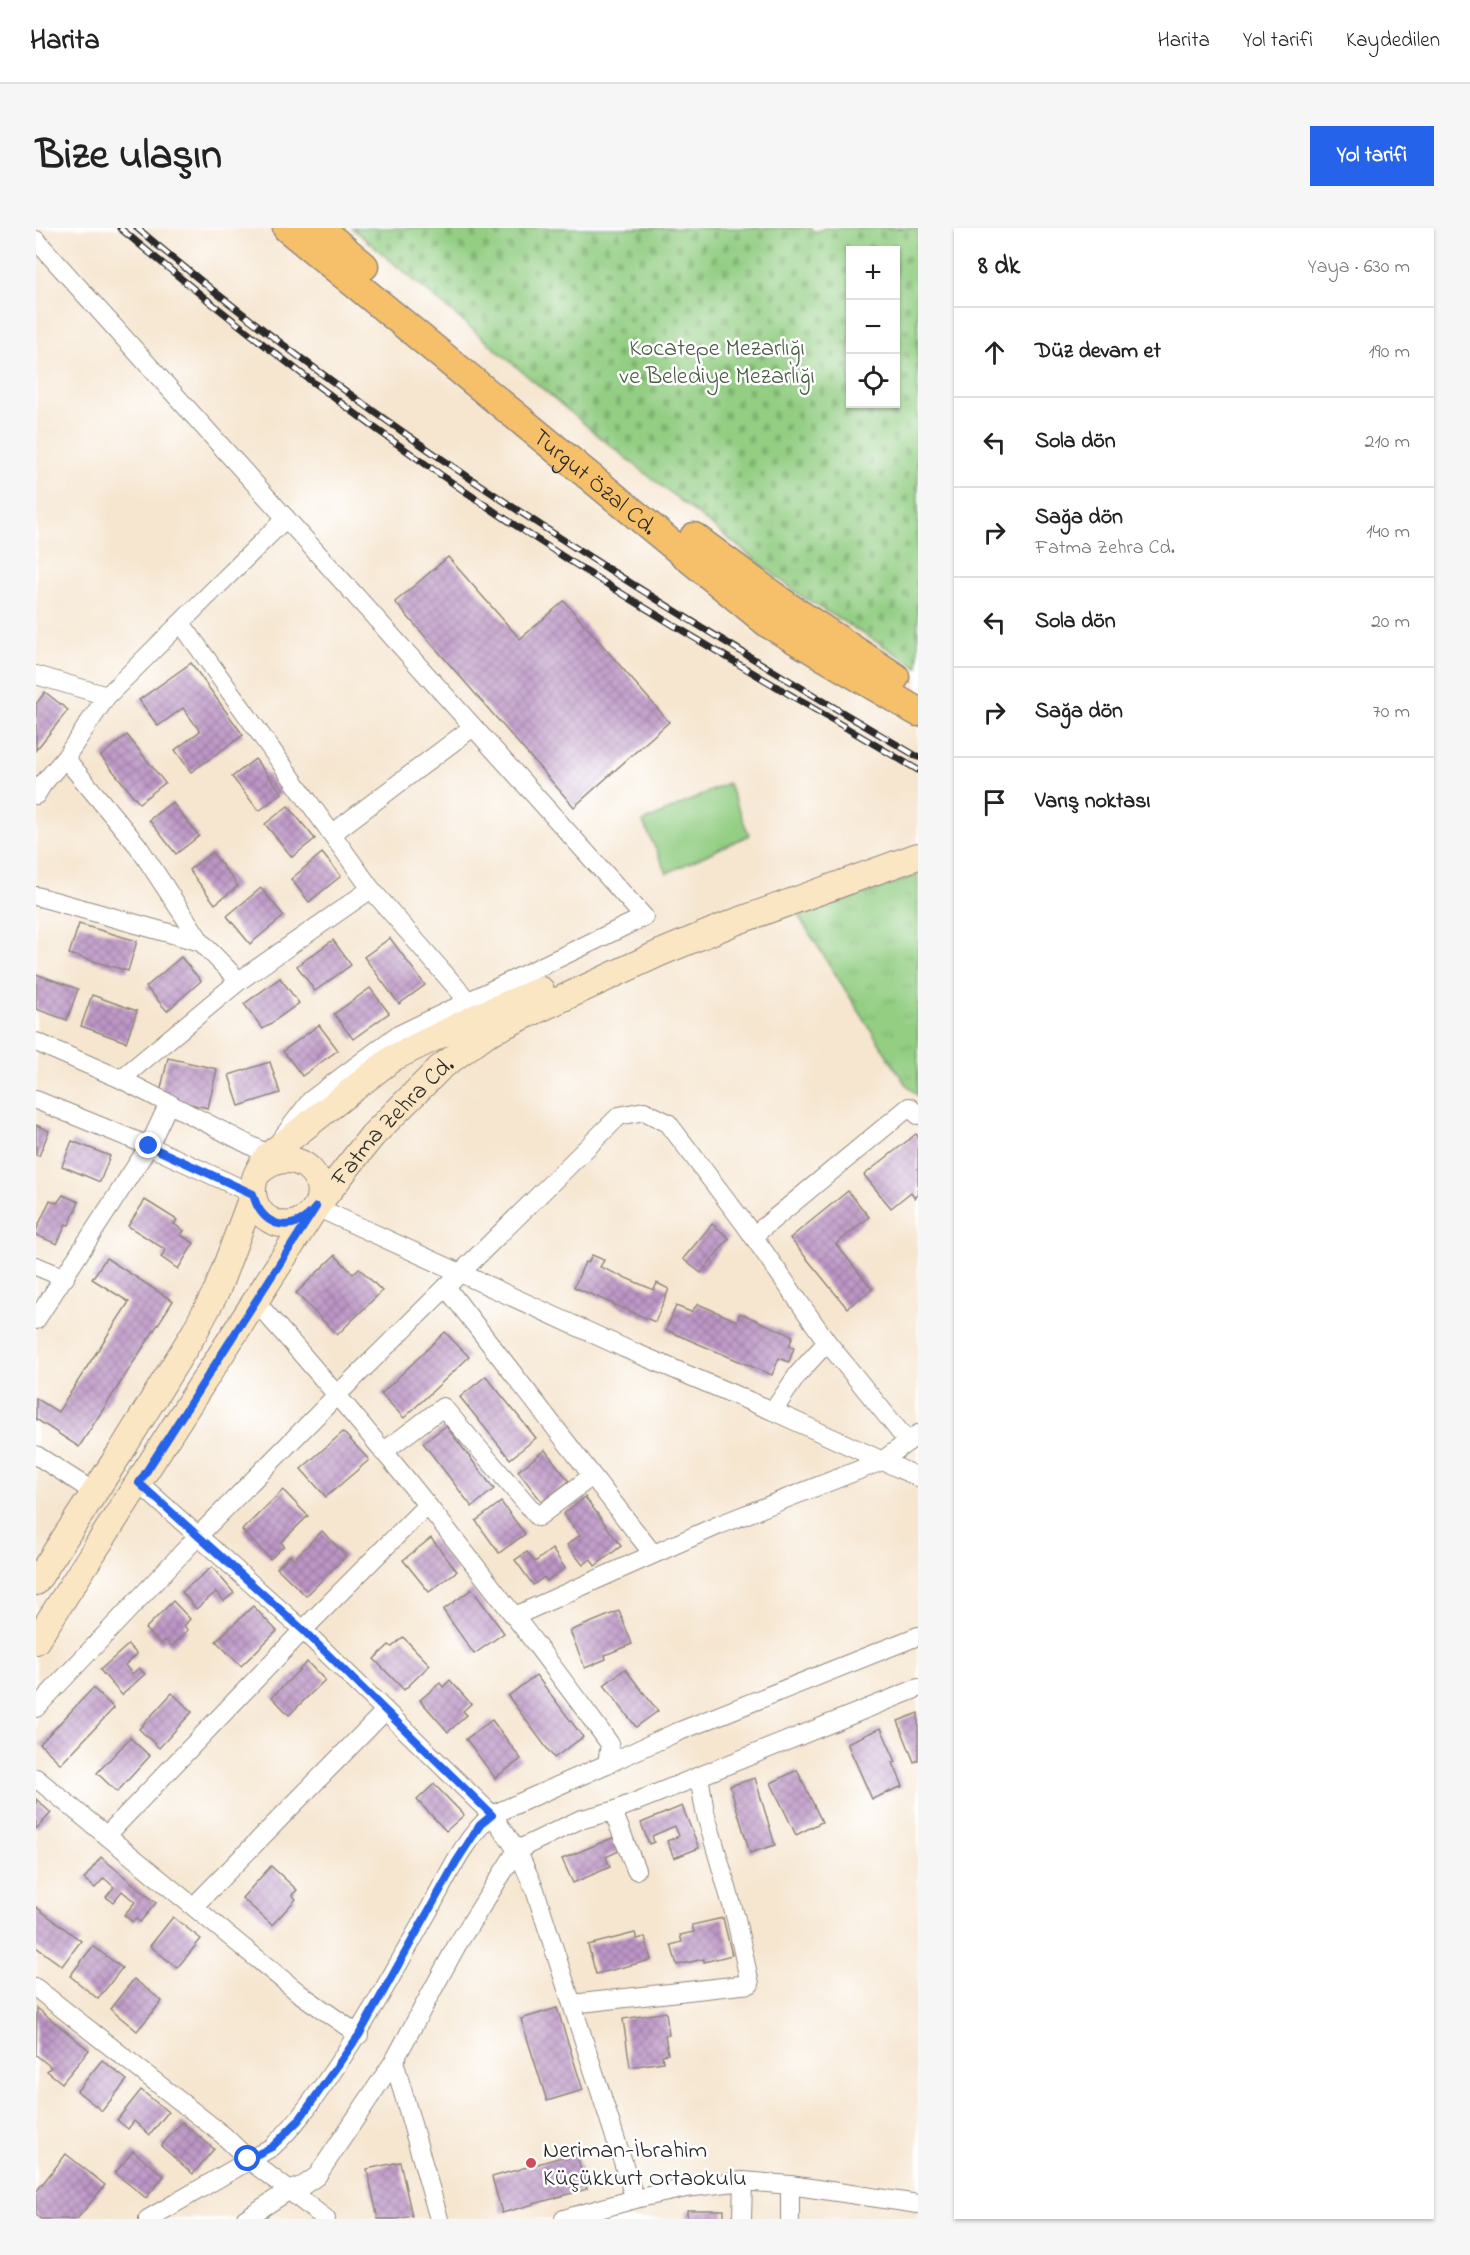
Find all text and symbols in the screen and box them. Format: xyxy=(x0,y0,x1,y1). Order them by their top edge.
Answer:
text: Harita xyxy=(30,21,100,62)
text: Harita xyxy=(1158,26,1210,56)
text: Yol tarifi xyxy=(1243,26,1313,56)
text: Kaydedilen xyxy=(1346,26,1440,56)
text: Bize ulaşın xyxy=(36,126,222,187)
button: Yol tarifi xyxy=(1310,126,1434,186)
map controls xyxy=(846,246,900,408)
button: + xyxy=(846,246,900,300)
text: 8 dk xyxy=(978,248,1020,286)
text: Yaya · 630 m xyxy=(1308,253,1410,282)
button: − xyxy=(846,300,900,354)
park label: Kocatepe Mezarlığı ve Belediye Mezarlığı xyxy=(619,332,815,396)
icon: ahead xyxy=(978,336,1011,369)
text: Düz devam et xyxy=(1035,336,1161,368)
text: 190 m xyxy=(1368,338,1410,367)
button: locate xyxy=(846,354,900,408)
street label: Turgut Özal Cd. xyxy=(524,421,664,545)
icon: left xyxy=(978,426,1011,459)
text: Sola dön xyxy=(1035,426,1116,458)
text: 210 m xyxy=(1365,428,1410,457)
text: Sağa dön xyxy=(1035,502,1123,534)
icon: right xyxy=(978,516,1011,549)
text: 140 m xyxy=(1366,518,1410,547)
text: Fatma Zehra Cd. xyxy=(1035,534,1175,563)
icon: left xyxy=(978,606,1011,639)
text: Sola dön xyxy=(1035,606,1116,638)
text: 20 m xyxy=(1371,608,1410,637)
icon: right xyxy=(978,696,1011,729)
text: Sağa dön xyxy=(1035,696,1123,728)
text: 70 m xyxy=(1373,698,1410,727)
icon: arrive xyxy=(978,786,1011,819)
text: Varış noktası xyxy=(1035,786,1150,818)
street label: Fatma Zehra Cd. xyxy=(323,1048,462,1195)
route end xyxy=(135,1132,161,1158)
place label: Neriman-İbrahim Küçükkurt Ortaokulu xyxy=(543,2134,747,2197)
route start xyxy=(234,2145,260,2171)
marker: Neriman-İbrahim Küçükkurt Ortaokulu xyxy=(524,2156,538,2170)

